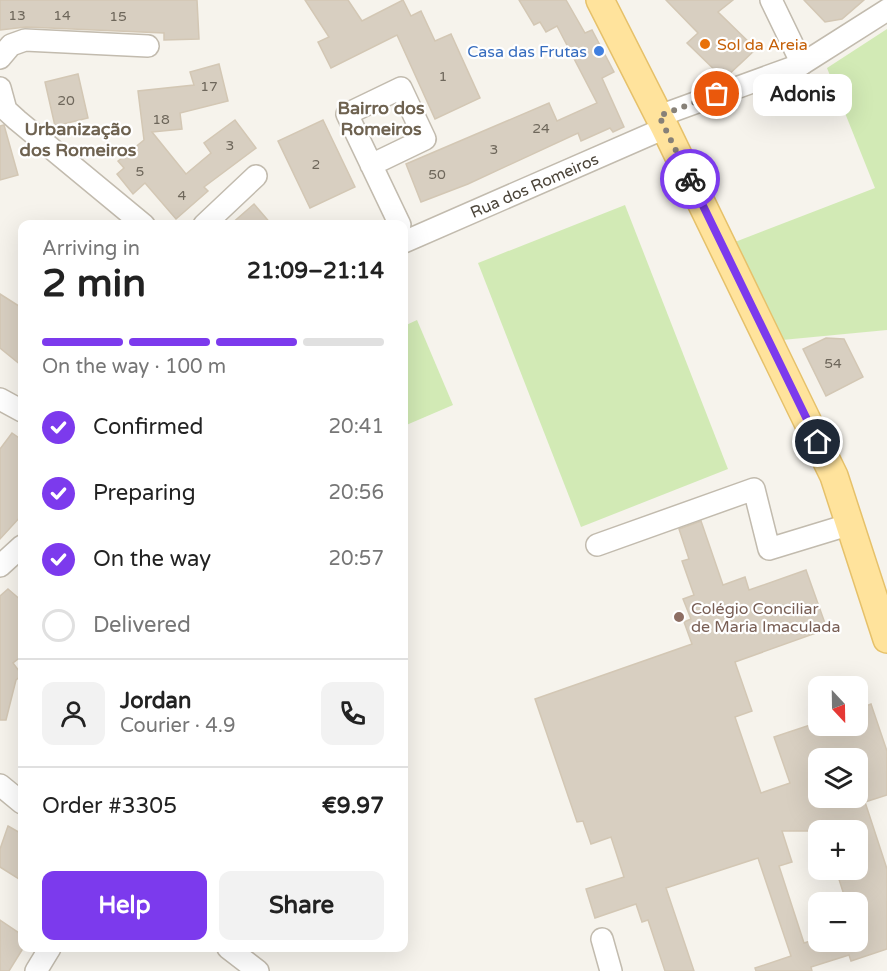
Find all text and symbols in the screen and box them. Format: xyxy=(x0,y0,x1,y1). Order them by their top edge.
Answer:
house number: 13 xyxy=(8,7,26,24)
house number: 14 xyxy=(53,7,71,24)
house number: 15 xyxy=(109,8,127,25)
place label: Sol da Areia xyxy=(717,35,808,55)
marker: Sol da Areia xyxy=(698,37,712,51)
place label: Casa das Frutas xyxy=(467,42,587,62)
marker: Casa das Frutas xyxy=(592,44,606,58)
house number: 1 xyxy=(439,68,447,85)
pin xyxy=(691,68,742,119)
callout: Adonis xyxy=(753,73,852,115)
icon: bag xyxy=(700,77,733,110)
house number: 17 xyxy=(200,78,218,95)
text: Adonis xyxy=(769,83,836,107)
house number: 20 xyxy=(57,92,75,109)
district label: Bairro dos Romeiros xyxy=(337,97,425,140)
house number: 18 xyxy=(152,111,170,128)
district label: Urbanização dos Romeiros xyxy=(20,118,137,161)
house number: 24 xyxy=(532,120,550,137)
house number: 3 xyxy=(226,137,234,154)
house number: 3 xyxy=(490,141,498,158)
street label: Rua dos Romeiros xyxy=(467,149,602,223)
courier xyxy=(660,149,720,209)
house number: 2 xyxy=(312,156,320,173)
house number: 5 xyxy=(136,163,144,180)
icon: bike xyxy=(674,163,707,196)
house number: 50 xyxy=(428,166,446,183)
house number: 4 xyxy=(178,187,187,204)
text: Arriving in xyxy=(42,237,140,261)
text: 21:09–21:14 xyxy=(247,258,384,284)
text: 2 min xyxy=(42,260,146,307)
text: On the way · 100 m xyxy=(42,355,226,379)
house number: 54 xyxy=(824,355,842,372)
icon: check xyxy=(42,411,75,444)
text: Confirmed xyxy=(93,414,203,440)
text: 20:41 xyxy=(329,415,384,439)
pin xyxy=(792,416,843,467)
icon: home xyxy=(801,425,834,458)
icon: check xyxy=(42,477,75,510)
text: Preparing xyxy=(93,480,196,506)
text: 20:56 xyxy=(329,481,384,505)
icon: check xyxy=(42,543,75,576)
text: On the way xyxy=(93,546,211,572)
text: 20:57 xyxy=(329,547,384,571)
place label: Colégio Conciliar de Maria Imaculada xyxy=(691,599,840,637)
marker: Colégio Conciliar de Maria Imaculada xyxy=(672,610,686,624)
text: Delivered xyxy=(93,612,191,638)
north arrow xyxy=(808,676,868,736)
map controls xyxy=(808,676,868,952)
button: person xyxy=(42,682,105,745)
button: phone xyxy=(321,682,384,745)
text: Jordan xyxy=(120,688,191,714)
text: Courier · 4.9 xyxy=(120,714,235,738)
button: layers xyxy=(808,748,868,808)
text: Order #3305 xyxy=(42,793,177,819)
text: €9.97 xyxy=(322,793,384,819)
button: + xyxy=(808,820,868,880)
button: Help xyxy=(42,871,207,940)
button: Share xyxy=(219,871,384,940)
button: − xyxy=(808,892,868,952)

